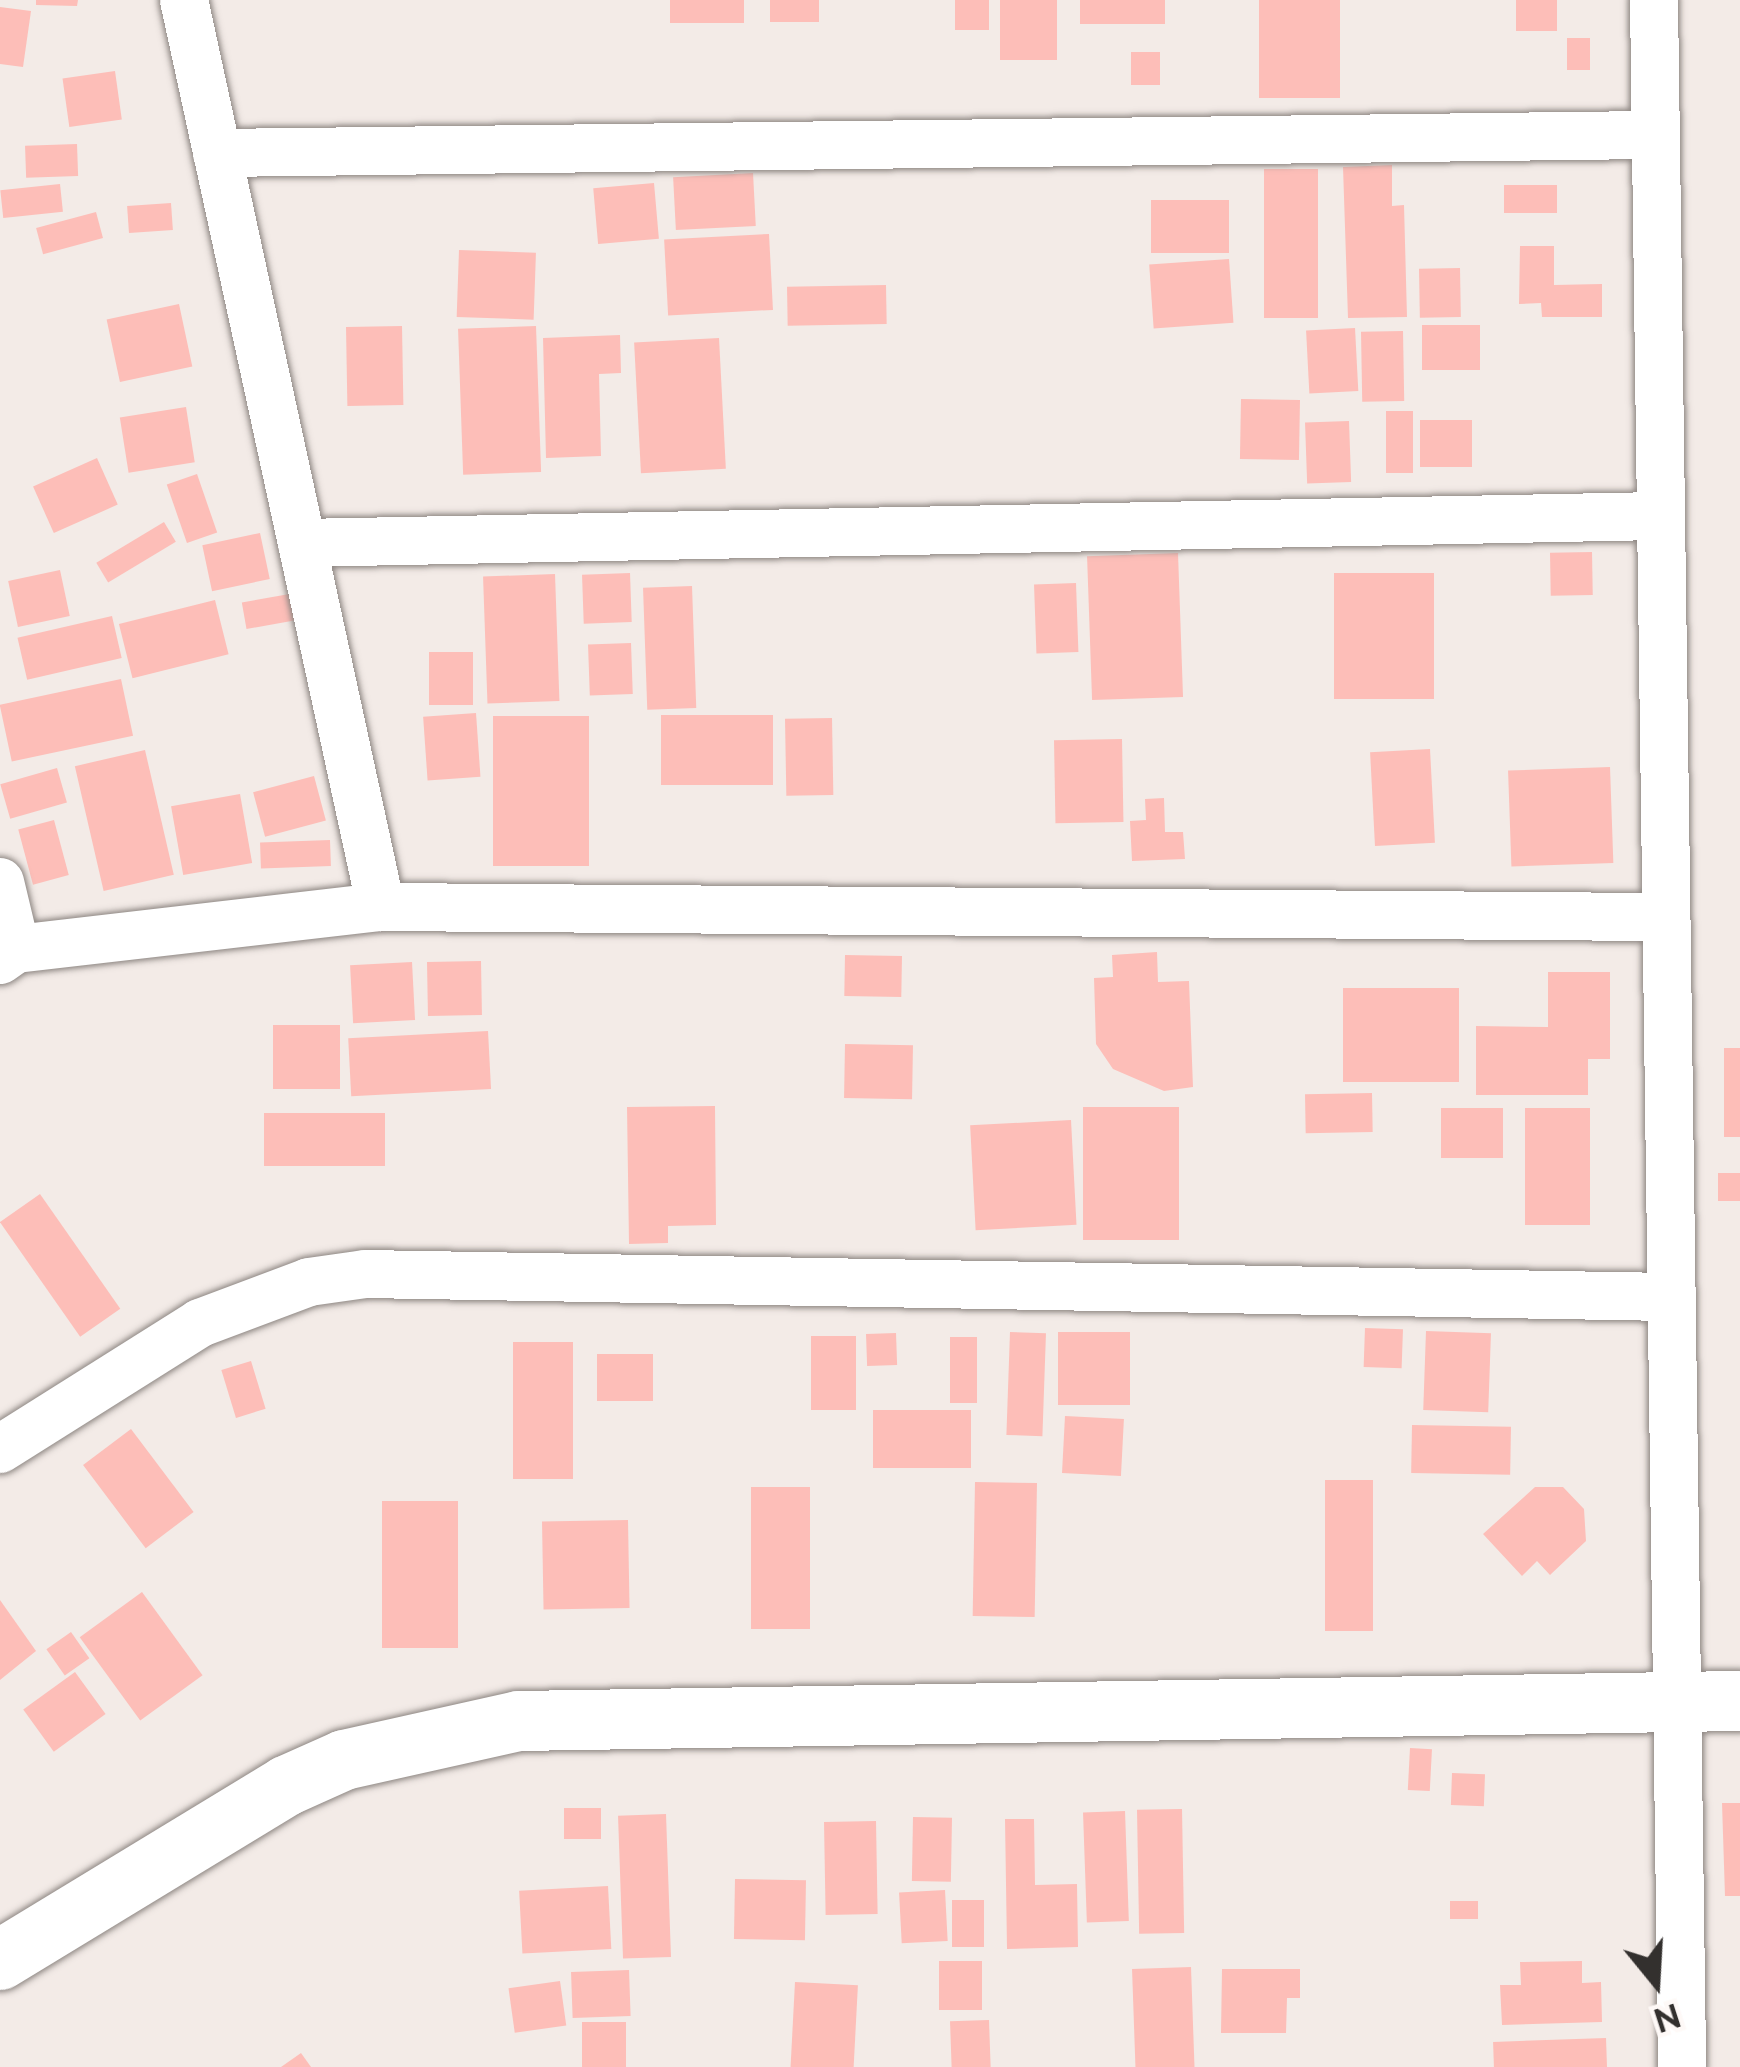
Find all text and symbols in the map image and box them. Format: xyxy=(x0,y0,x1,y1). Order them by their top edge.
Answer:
north arrow xyxy=(1596,1923,1716,2043)
text: N xyxy=(1649,1995,1685,2040)

